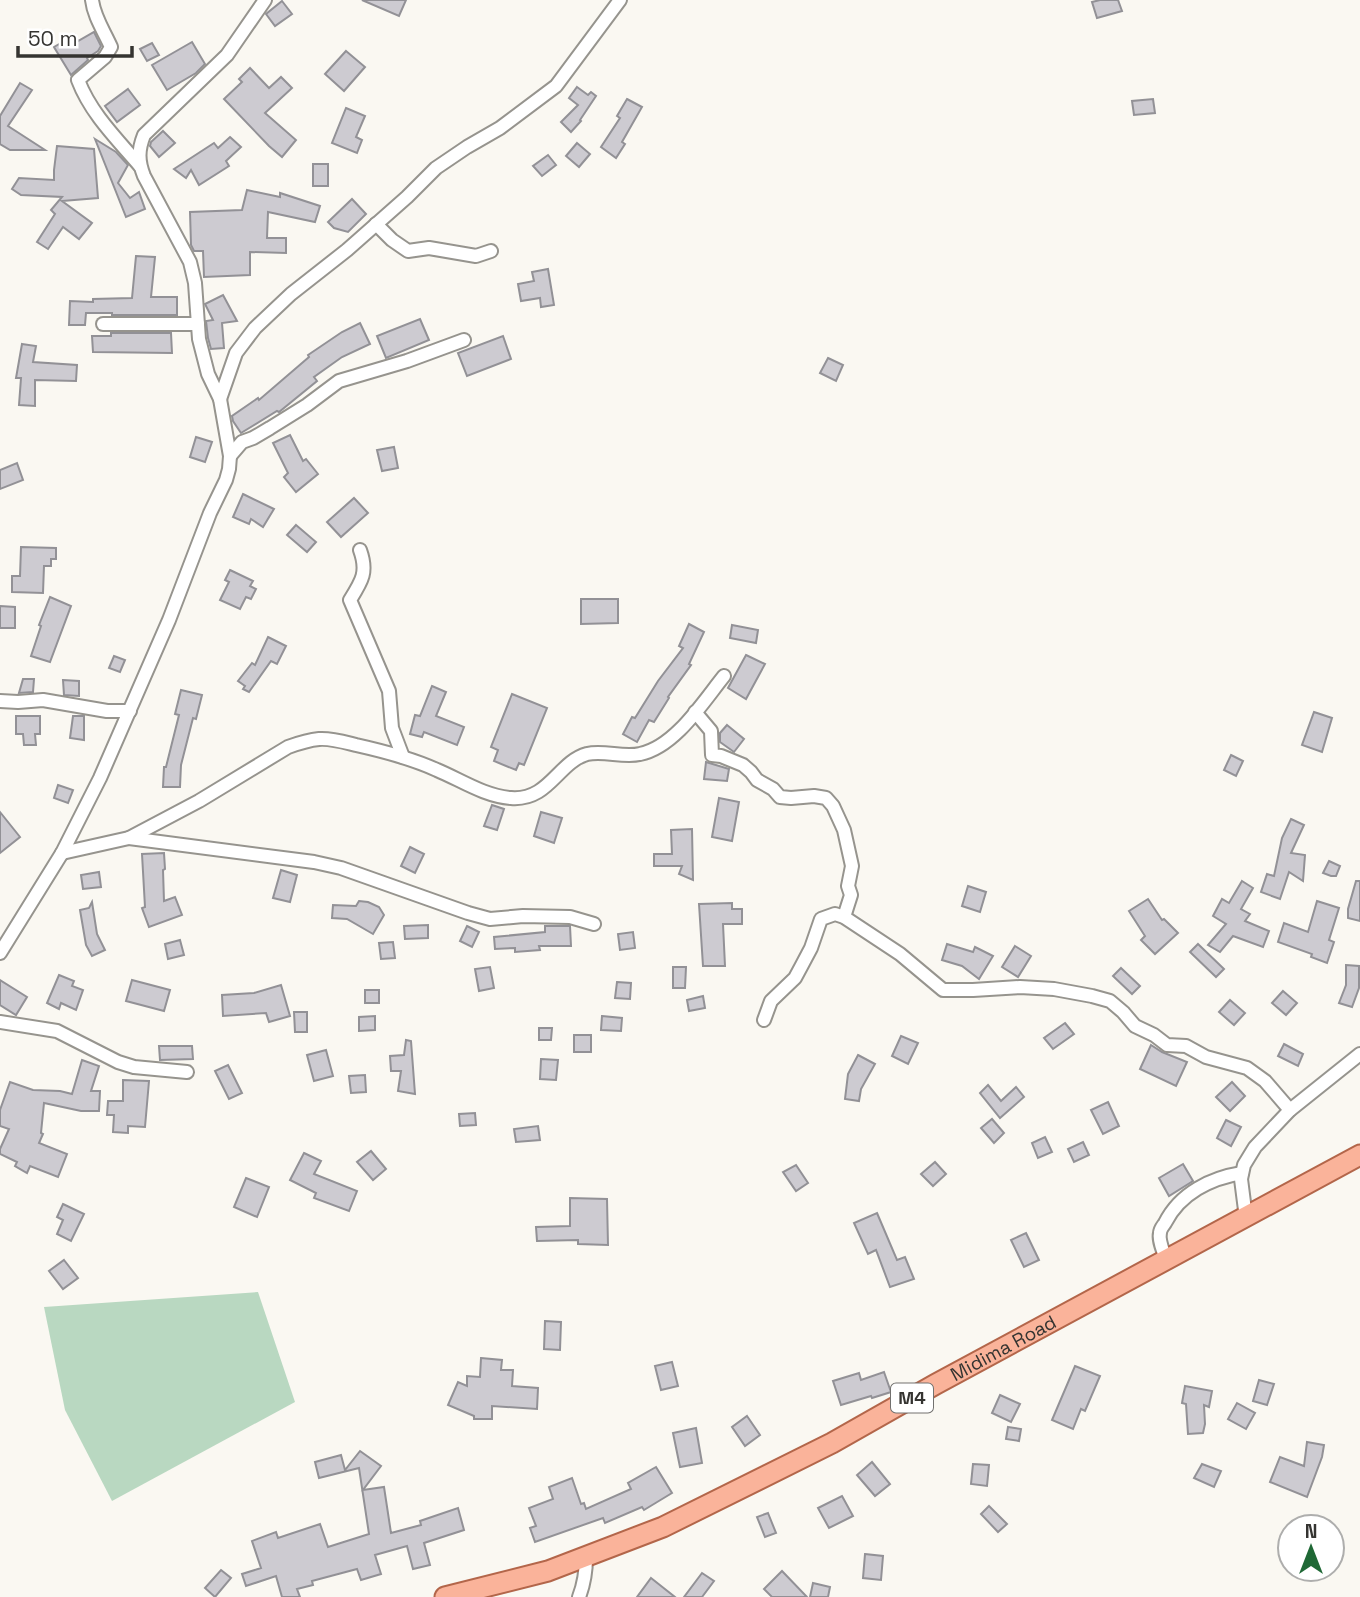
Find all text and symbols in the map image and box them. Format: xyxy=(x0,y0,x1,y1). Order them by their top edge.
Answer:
scale bar xyxy=(18,14,131,58)
text: 50 m xyxy=(28,25,78,52)
street label: Midima Road xyxy=(946,1309,1061,1387)
road number: M4 xyxy=(891,1384,933,1413)
north arrow xyxy=(1276,1513,1346,1583)
text: N xyxy=(1305,1519,1317,1544)

